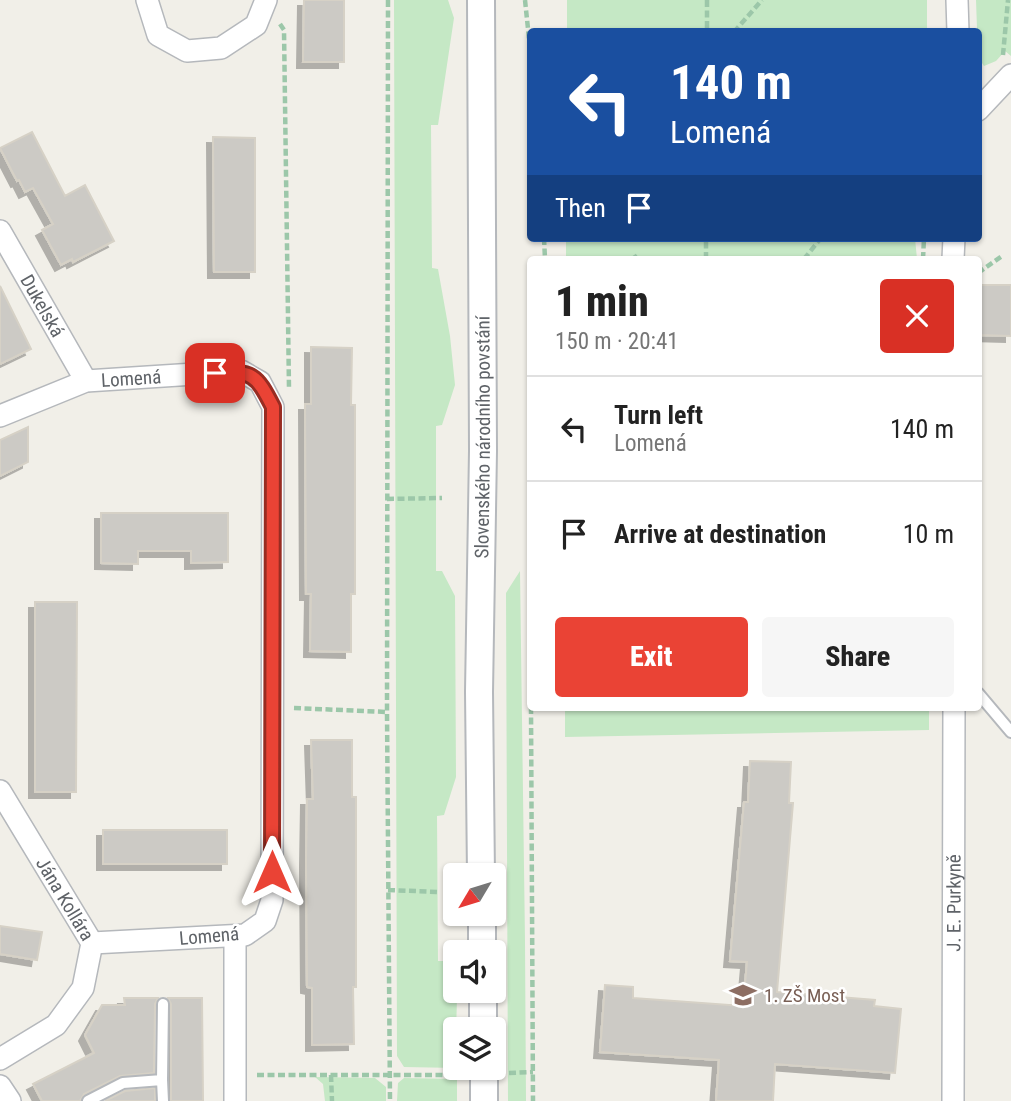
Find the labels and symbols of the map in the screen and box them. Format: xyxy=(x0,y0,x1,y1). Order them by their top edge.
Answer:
street label: Dukelská xyxy=(16,270,70,341)
street label: Slovenského národního povstání xyxy=(470,314,495,559)
pin xyxy=(185,343,245,403)
street label: Lomená xyxy=(100,365,162,392)
position arrow xyxy=(235,835,309,909)
street label: Jána Kollára xyxy=(31,853,99,945)
street label: J. E. Purkyně xyxy=(942,854,965,952)
north arrow xyxy=(443,863,506,926)
street label: Lomená xyxy=(178,922,240,950)
school or university icon: 1. ZŠ Most xyxy=(728,980,758,1010)
place label: 1. ZŠ Most xyxy=(764,984,845,1007)

